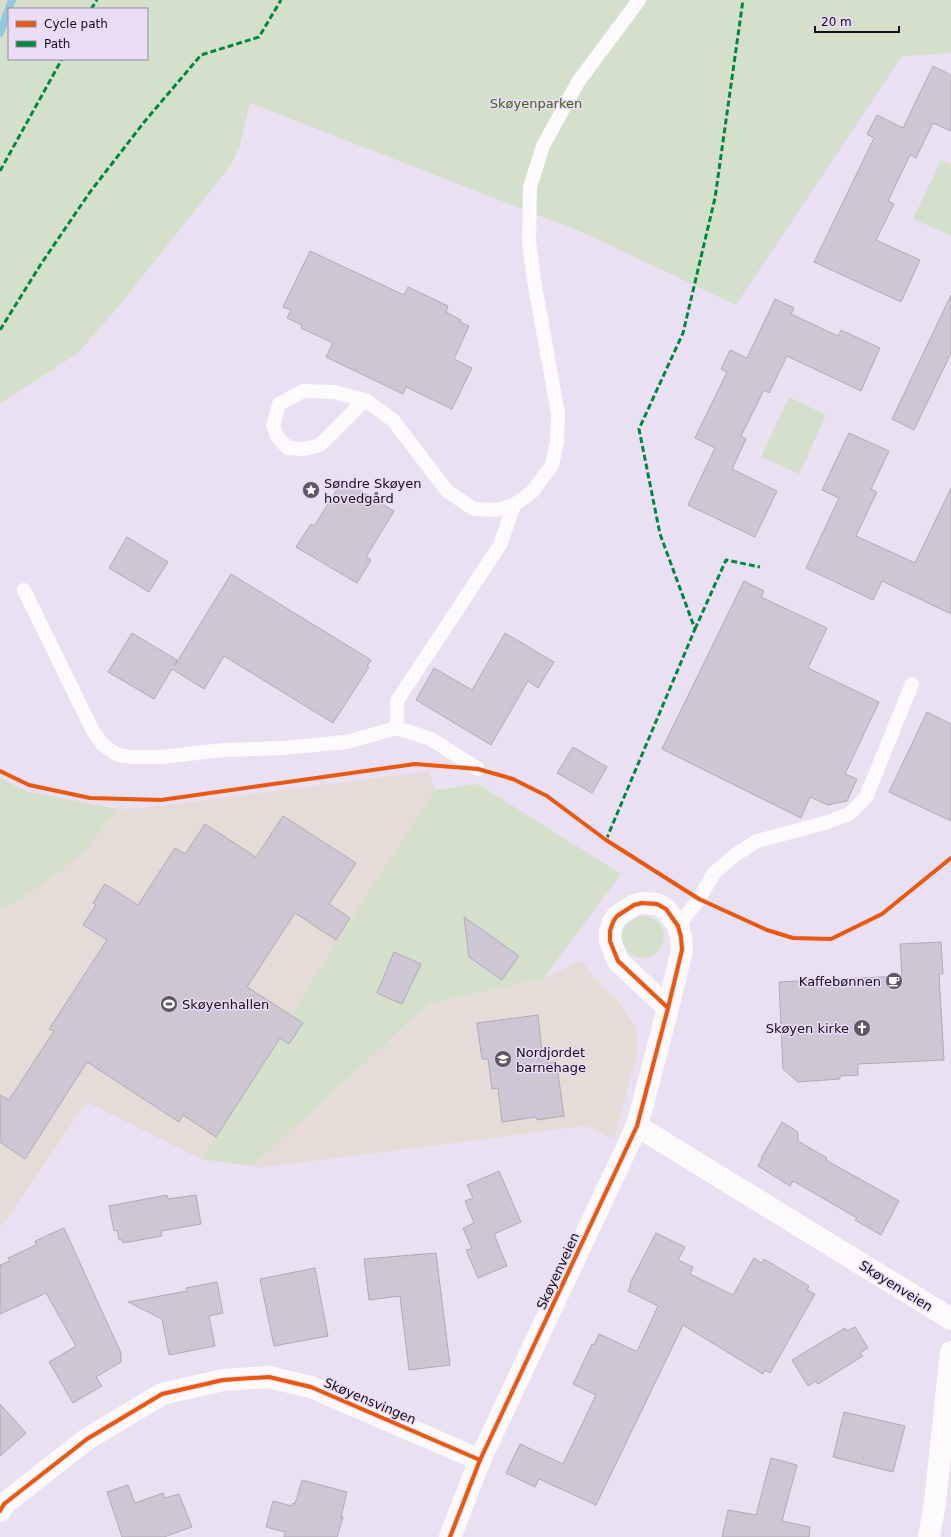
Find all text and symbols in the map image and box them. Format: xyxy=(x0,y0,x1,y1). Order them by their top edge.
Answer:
legend xyxy=(8,8,148,60)
scale bar xyxy=(815,8,899,34)
text: 20 m xyxy=(821,15,852,29)
text: Cycle path xyxy=(44,17,108,31)
text: Path xyxy=(44,37,70,51)
park label: Skøyenparken xyxy=(490,96,582,111)
place label: Søndre Skøyen hovedgård xyxy=(324,476,422,506)
place icon: Søndre Skøyen hovedgård xyxy=(301,480,321,500)
cafe icon: Kaffebønnen xyxy=(884,971,904,991)
place label: Kaffebønnen xyxy=(799,974,881,989)
sports icon: Skøyenhallen xyxy=(159,994,179,1014)
place label: Skøyenhallen xyxy=(182,997,269,1012)
church icon: Skøyen kirke xyxy=(852,1018,872,1038)
place label: Skøyen kirke xyxy=(766,1021,849,1036)
place label: Nordjordet barnehage xyxy=(516,1045,586,1075)
school or university icon: Nordjordet barnehage xyxy=(493,1049,513,1069)
street label: Skøyenveien xyxy=(534,1230,582,1312)
street label: Skøyenveien xyxy=(857,1258,935,1314)
street label: Skøyensvingen xyxy=(322,1375,418,1427)

